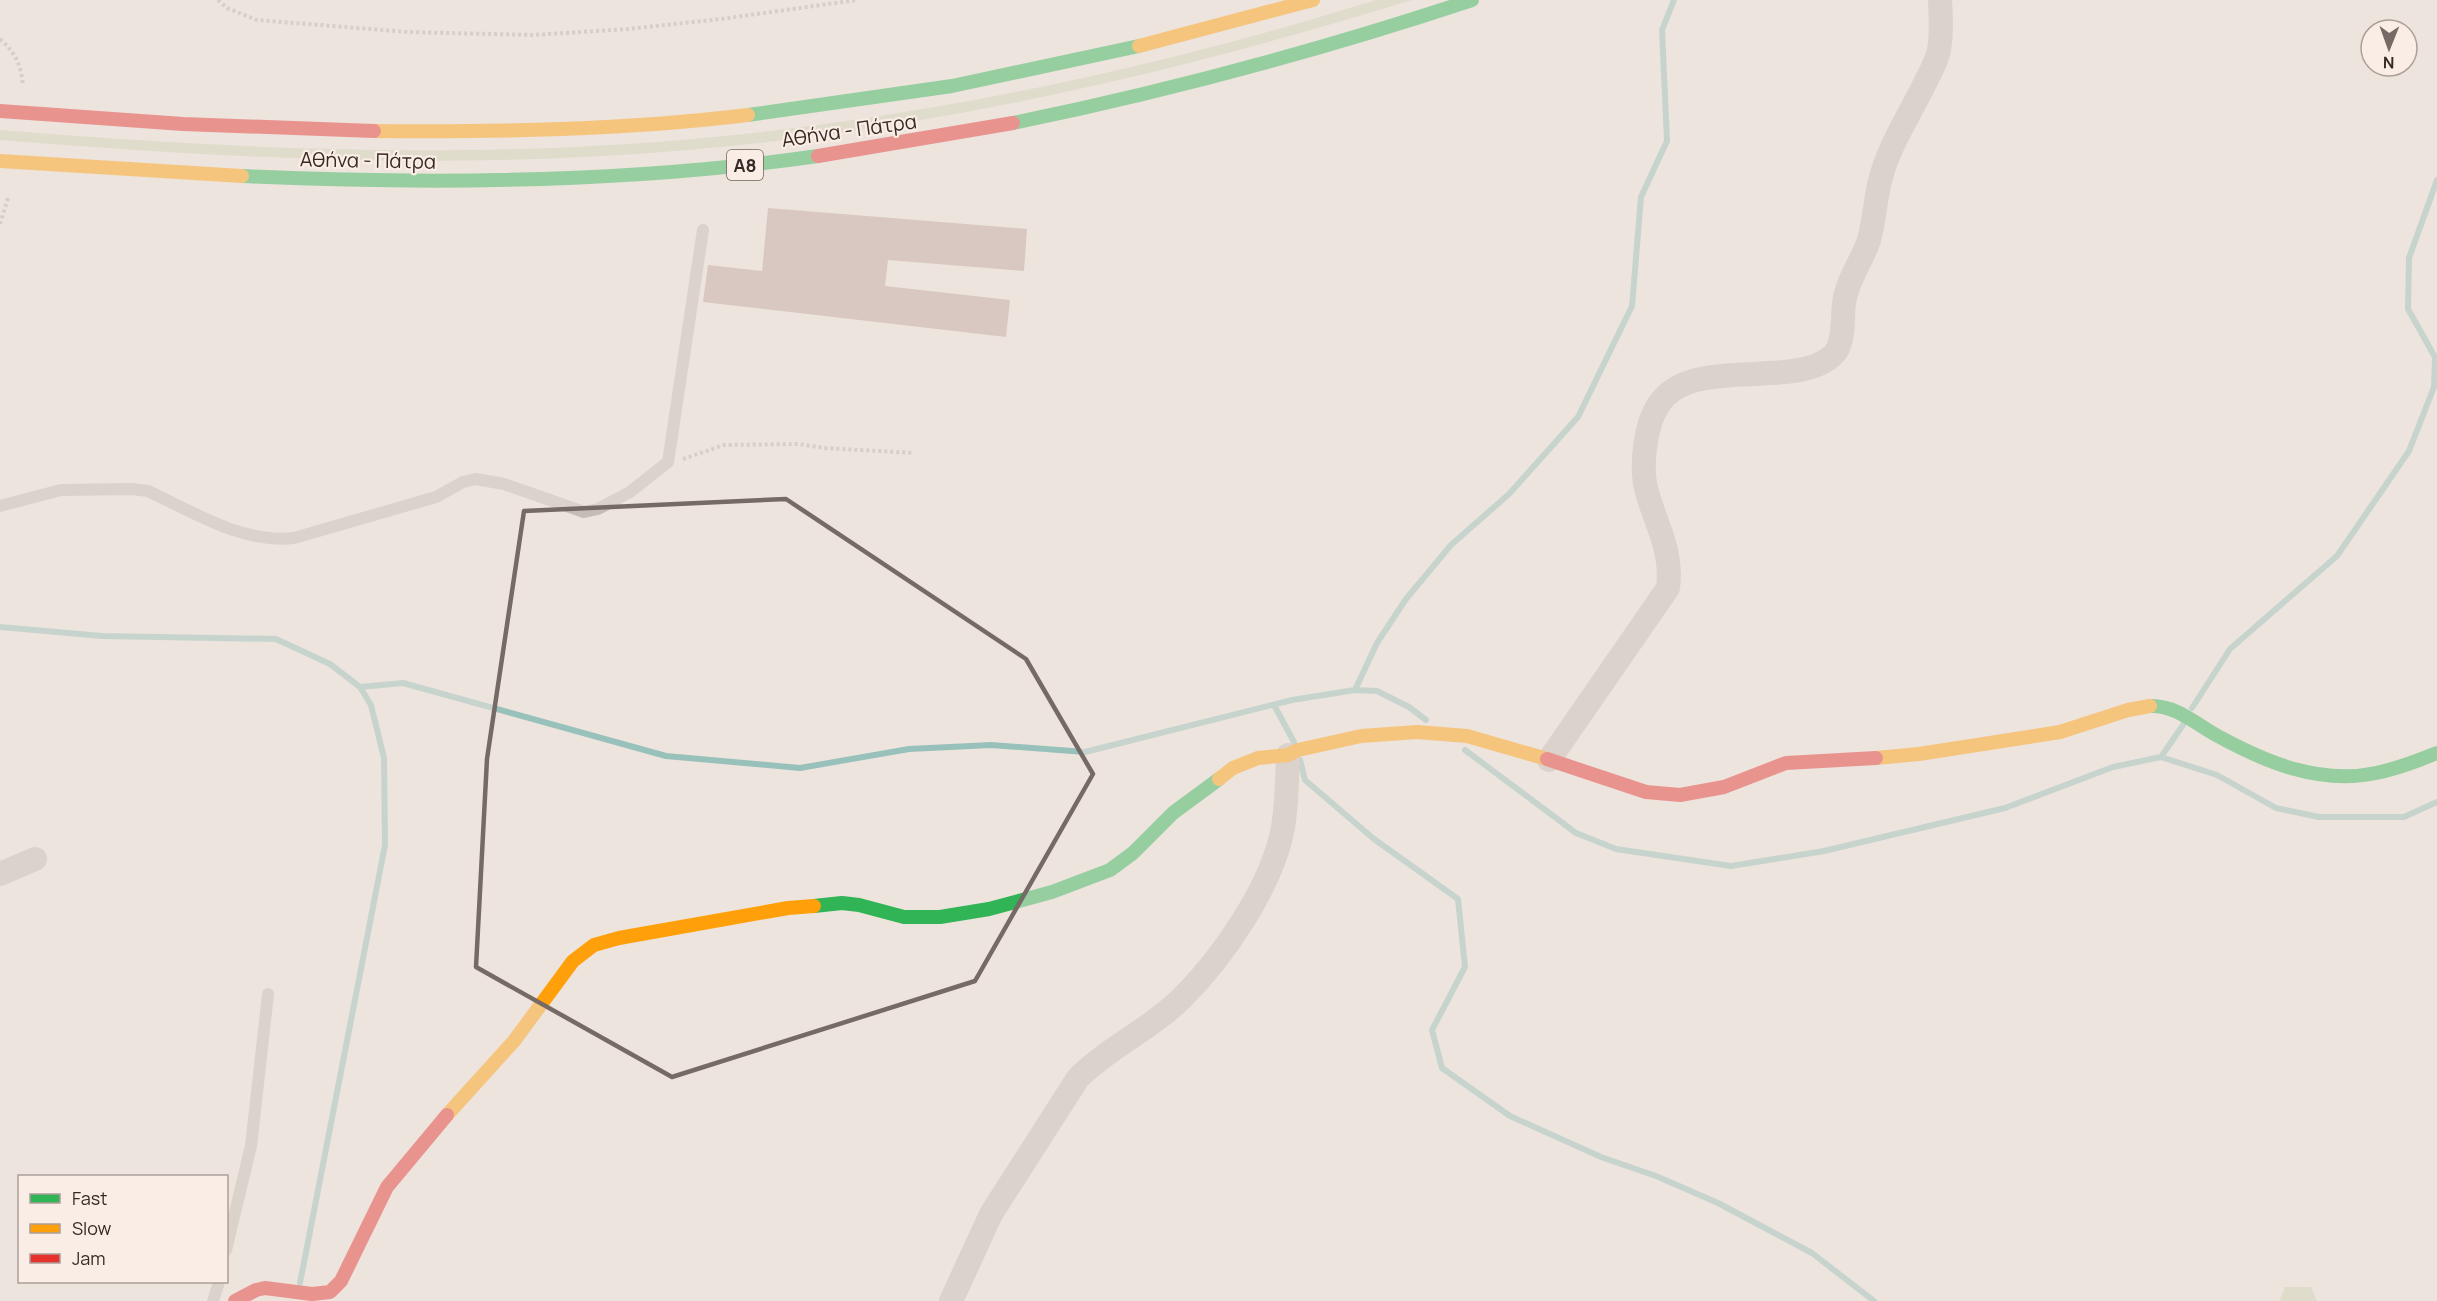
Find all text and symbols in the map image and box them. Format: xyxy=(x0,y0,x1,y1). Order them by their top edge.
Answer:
north arrow xyxy=(2359,18,2419,78)
text: N xyxy=(2383,52,2395,74)
street label: Αθήνα - Πάτρα xyxy=(780,107,918,153)
street label: Αθήνα - Πάτρα xyxy=(300,145,436,175)
road number: Α8 xyxy=(727,150,763,180)
legend xyxy=(18,1175,228,1283)
text: Fast xyxy=(72,1186,107,1210)
text: Slow xyxy=(72,1216,112,1240)
text: Jam xyxy=(72,1246,106,1270)

